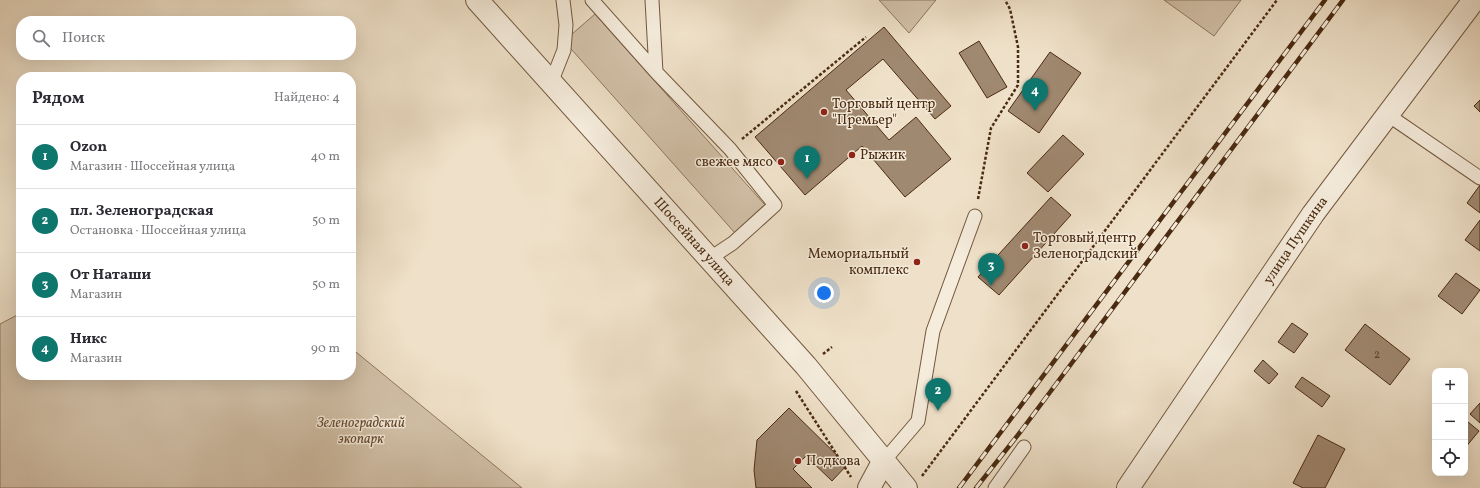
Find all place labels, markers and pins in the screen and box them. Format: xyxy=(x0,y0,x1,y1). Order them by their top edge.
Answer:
pin: 4 xyxy=(1022,78,1048,111)
place label: Торговый центр "Премьер" xyxy=(832,95,935,130)
marker: Торговый центр "Премьер" xyxy=(819,107,829,117)
pin: 1 xyxy=(794,146,820,179)
place label: Рыжик xyxy=(860,146,906,165)
marker: Рыжик xyxy=(847,150,857,160)
place label: свежее мясо xyxy=(695,153,773,172)
marker: свежее мясо xyxy=(776,157,786,167)
place label: Торговый центр Зеленоградский xyxy=(1033,229,1138,264)
marker: Торговый центр Зеленоградский xyxy=(1020,241,1030,251)
place label: Мемориальный комплекс xyxy=(808,245,909,280)
pin: 3 xyxy=(978,253,1004,286)
marker: Мемориальный комплекс xyxy=(912,257,922,267)
pin: 2 xyxy=(925,378,951,411)
place label: Подкова xyxy=(806,452,861,471)
marker: Подкова xyxy=(793,456,803,466)

